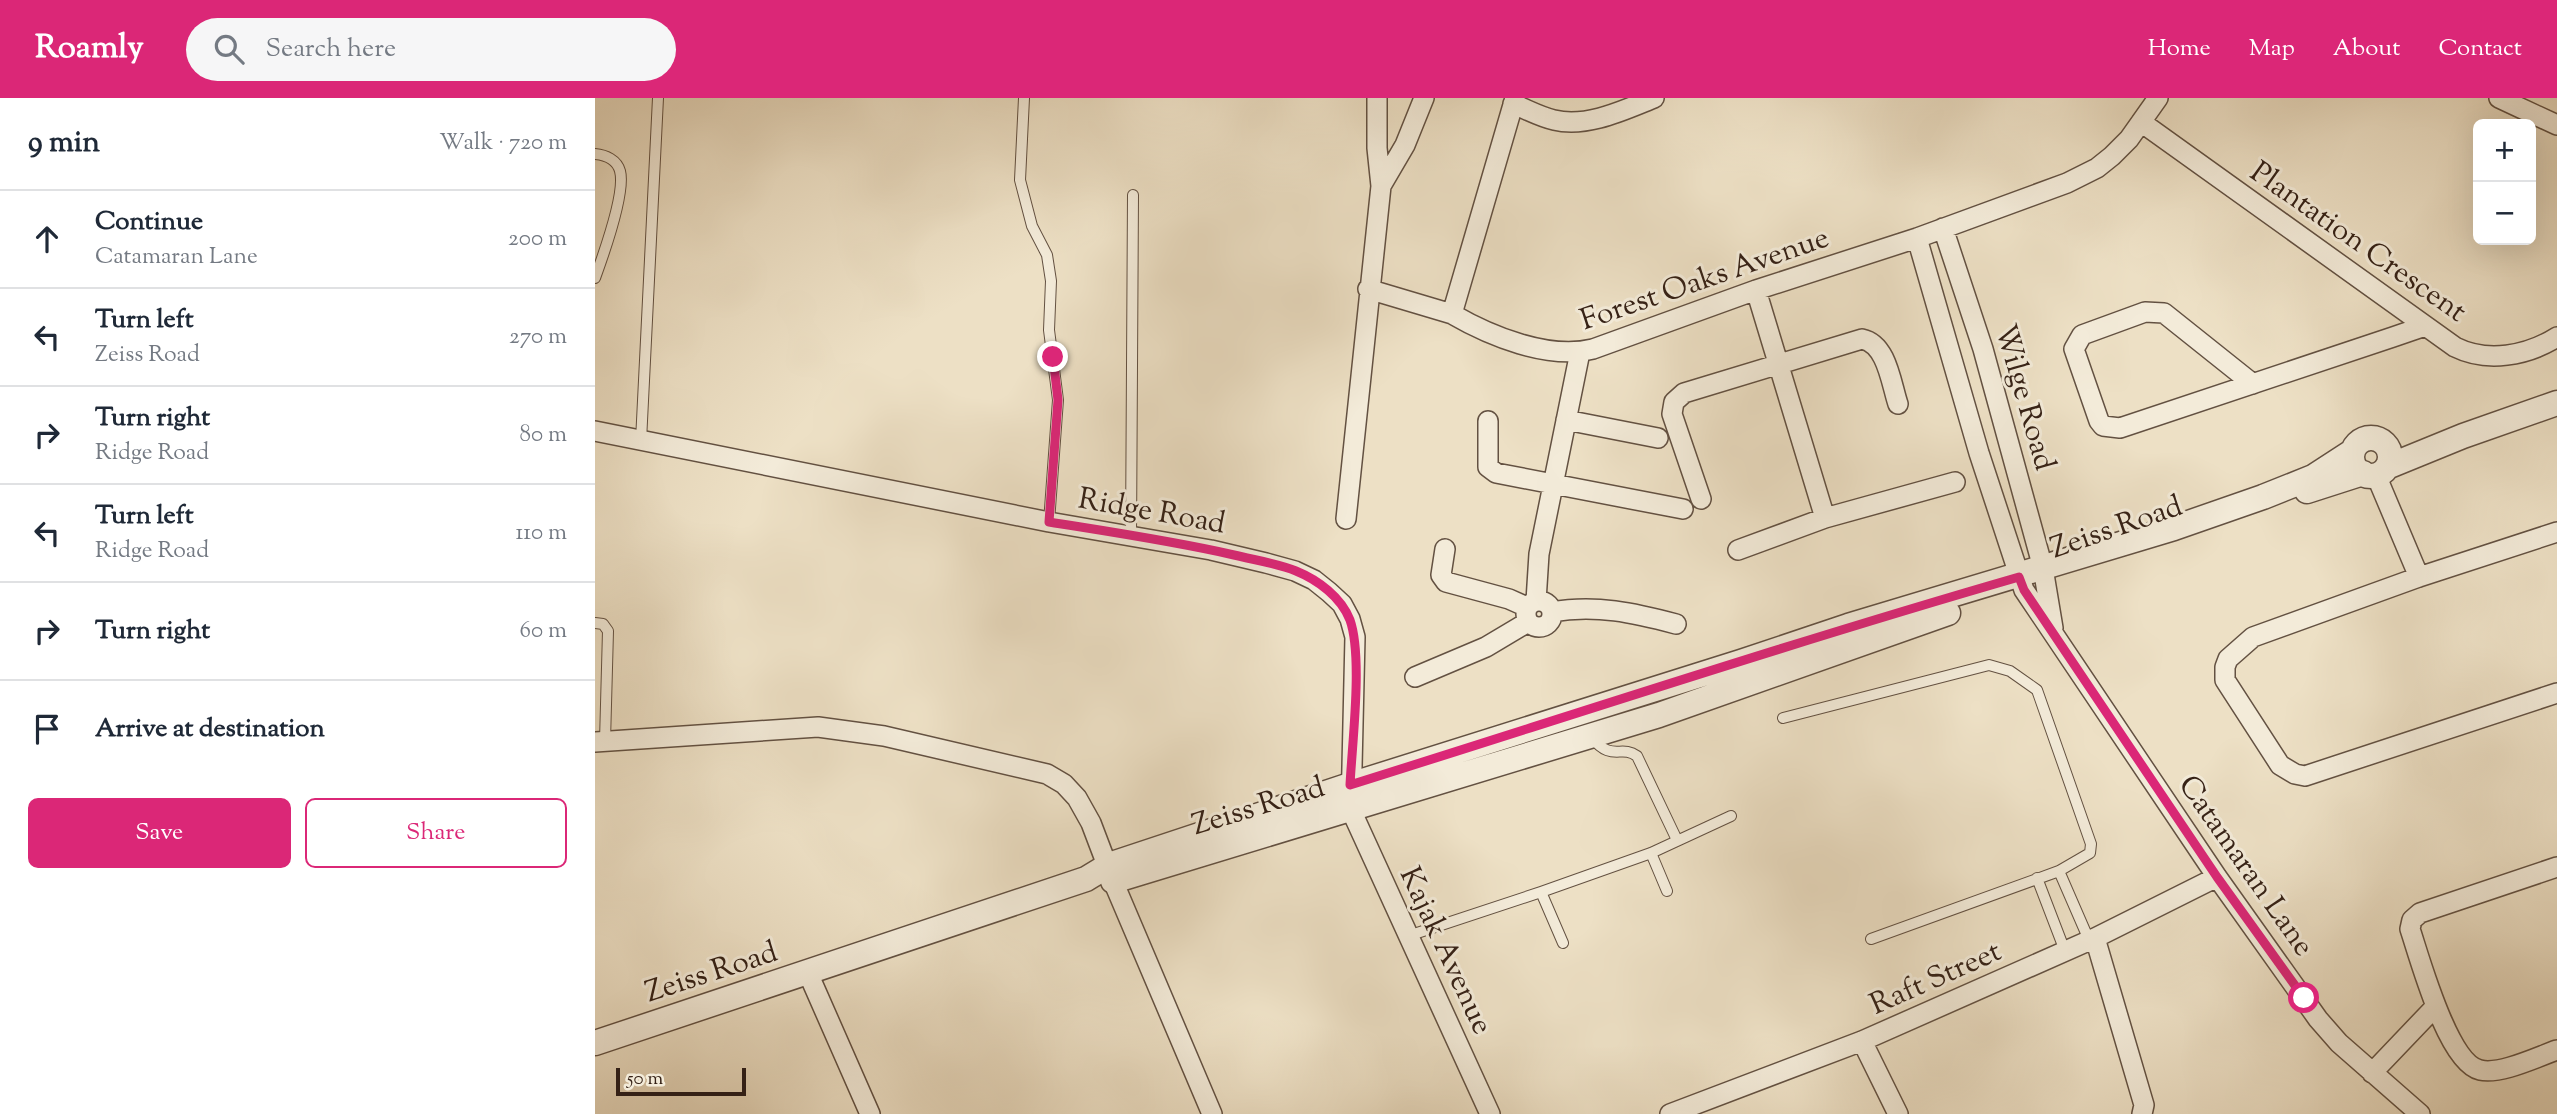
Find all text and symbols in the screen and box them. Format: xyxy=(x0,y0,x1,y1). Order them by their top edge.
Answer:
search box xyxy=(186,18,676,81)
text: Roamly xyxy=(35,25,144,73)
icon: search xyxy=(210,30,248,68)
text: Search here xyxy=(266,31,396,68)
text: Home xyxy=(2148,32,2211,66)
text: Map xyxy=(2249,32,2295,66)
text: About xyxy=(2333,32,2400,66)
text: Contact xyxy=(2438,32,2522,66)
map controls xyxy=(2473,119,2536,245)
button: + xyxy=(2473,119,2536,182)
text: 9 min xyxy=(28,122,100,165)
text: Walk · 720 m xyxy=(439,127,567,160)
street label: Plantation Crescent xyxy=(2241,152,2475,334)
button: − xyxy=(2473,182,2536,245)
text: Continue xyxy=(95,204,203,241)
street label: Forest Oaks Avenue xyxy=(1575,218,1835,343)
icon: ahead xyxy=(28,220,66,258)
text: 200 m xyxy=(508,223,567,256)
text: Catamaran Lane xyxy=(95,241,258,274)
text: Turn left xyxy=(95,302,194,339)
icon: left xyxy=(28,318,66,356)
street label: Wilge Road xyxy=(1982,319,2065,476)
text: 270 m xyxy=(509,321,567,354)
text: Zeiss Road xyxy=(95,339,200,372)
route end xyxy=(1037,341,1068,372)
text: Turn right xyxy=(95,400,210,437)
icon: right xyxy=(28,416,66,454)
text: 80 m xyxy=(519,419,567,452)
text: Ridge Road xyxy=(95,437,209,470)
street label: Ridge Road xyxy=(1075,478,1229,547)
street label: Zeiss Road xyxy=(2045,486,2189,571)
text: Turn left xyxy=(95,498,194,535)
icon: left xyxy=(28,514,66,552)
text: 110 m xyxy=(516,517,567,550)
text: Ridge Road xyxy=(95,535,209,568)
icon: right xyxy=(28,612,66,650)
text: Turn right xyxy=(95,613,210,650)
text: 60 m xyxy=(519,615,567,648)
icon: arrive xyxy=(28,710,66,748)
text: Arrive at destination xyxy=(95,711,325,748)
street label: Zeiss Road xyxy=(1187,767,1330,848)
street label: Catamaran Lane xyxy=(2167,767,2323,966)
button: Save xyxy=(28,798,291,868)
button: Share xyxy=(305,798,567,868)
street label: Kajak Avenue xyxy=(1387,860,1502,1042)
street label: Raft Street xyxy=(1863,931,2009,1027)
street label: Zeiss Road xyxy=(640,932,784,1015)
route start xyxy=(2288,982,2319,1013)
scale bar xyxy=(616,1065,745,1097)
text: 50 m xyxy=(627,1066,663,1093)

